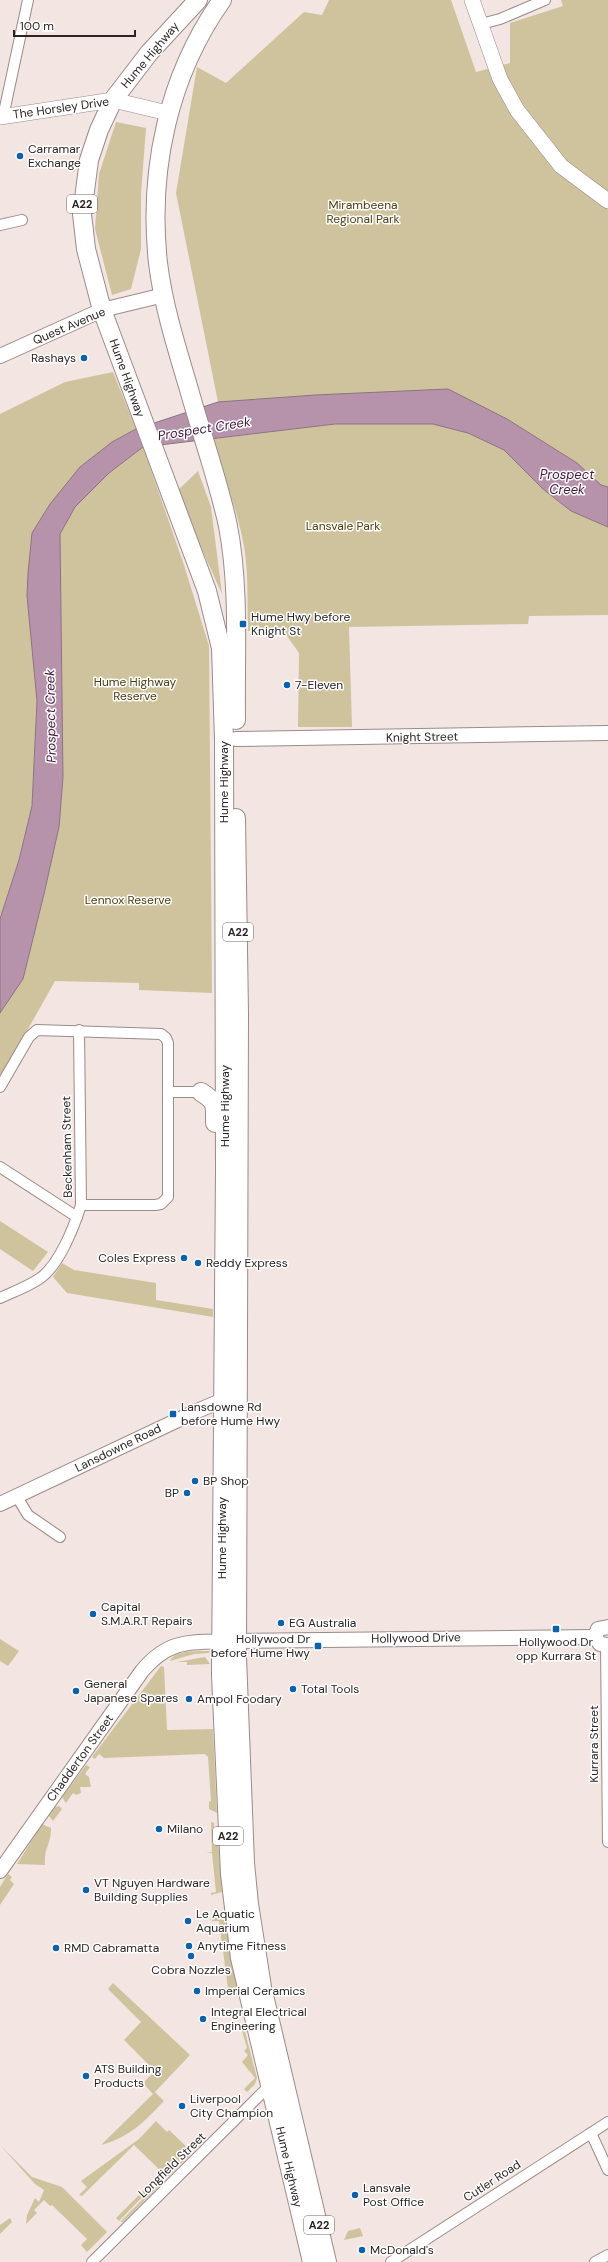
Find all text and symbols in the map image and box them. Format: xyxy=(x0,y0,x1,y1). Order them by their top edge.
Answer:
scale bar xyxy=(14,12,135,38)
text: 100 m xyxy=(20,18,54,34)
street label: Hume Highway xyxy=(117,18,183,92)
street label: The Horsley Drive xyxy=(12,93,110,123)
place label: Carramar Exchange xyxy=(28,141,81,171)
marker: Carramar Exchange xyxy=(15,151,25,161)
road number: A22 xyxy=(67,195,97,213)
park label: Mirambeena Regional Park xyxy=(326,197,400,227)
street label: Quest Avenue xyxy=(30,303,108,348)
street label: Hume Highway xyxy=(105,337,149,420)
place label: Rashays xyxy=(31,350,76,366)
marker: Rashays xyxy=(79,353,89,363)
water label: Prospect Creek xyxy=(157,413,252,444)
water label: Prospect Creek xyxy=(540,466,595,498)
park label: Lansvale Park xyxy=(306,518,380,534)
place label: Hume Hwy before Knight St xyxy=(251,609,350,639)
marker: Hume Hwy before Knight St xyxy=(238,619,248,629)
water label: Prospect Creek xyxy=(41,669,60,763)
park label: Hume Highway Reserve xyxy=(94,674,177,704)
place label: 7-Eleven xyxy=(295,677,343,693)
marker: 7-Eleven xyxy=(282,680,292,690)
street label: Knight Street xyxy=(386,728,459,746)
street label: Hume Highway xyxy=(216,740,232,823)
park label: Lennox Reserve xyxy=(85,892,171,908)
road number: A22 xyxy=(223,923,253,941)
street label: Hume Highway xyxy=(217,1064,233,1147)
street label: Beckenham Street xyxy=(58,1096,76,1198)
place label: Coles Express xyxy=(98,1250,176,1266)
marker: Coles Express xyxy=(179,1253,189,1263)
place label: Reddy Express xyxy=(206,1255,288,1271)
marker: Reddy Express xyxy=(193,1258,203,1268)
place label: Lansdowne Rd before Hume Hwy xyxy=(181,1399,281,1429)
marker: Lansdowne Rd before Hume Hwy xyxy=(168,1409,178,1419)
street label: Lansdowne Road xyxy=(72,1420,164,1476)
place label: BP Shop xyxy=(203,1473,249,1489)
marker: BP Shop xyxy=(190,1476,200,1486)
place label: BP xyxy=(165,1485,179,1501)
marker: BP xyxy=(182,1488,192,1498)
street label: Hume Highway xyxy=(214,1496,230,1579)
place label: Capital S.M.A.R.T Repairs xyxy=(101,1599,193,1629)
marker: Capital S.M.A.R.T Repairs xyxy=(88,1609,98,1619)
place label: EG Australia xyxy=(289,1615,356,1631)
marker: EG Australia xyxy=(276,1618,286,1628)
marker: Hollywood Dr opp Kurrara St xyxy=(551,1624,561,1634)
street label: Hollywood Drive xyxy=(371,1629,461,1647)
place label: Hollywood Dr before Hume Hwy xyxy=(211,1631,311,1661)
place label: Hollywood Dr opp Kurrara St xyxy=(516,1634,596,1664)
marker: Hollywood Dr before Hume Hwy xyxy=(313,1641,323,1651)
place label: General Japanese Spares xyxy=(84,1676,178,1706)
place label: Total Tools xyxy=(301,1681,359,1697)
marker: Total Tools xyxy=(288,1684,298,1694)
marker: General Japanese Spares xyxy=(71,1686,81,1696)
place label: Ampol Foodary xyxy=(197,1691,282,1707)
marker: Ampol Foodary xyxy=(184,1694,194,1704)
street label: Kurrara Street xyxy=(586,1705,602,1783)
street label: Chadderton Street xyxy=(43,1711,117,1805)
place label: Milano xyxy=(167,1821,203,1837)
marker: Milano xyxy=(154,1824,164,1834)
road number: A22 xyxy=(213,1827,243,1845)
place label: VT Nguyen Hardware Building Supplies xyxy=(94,1875,210,1905)
marker: VT Nguyen Hardware Building Supplies xyxy=(81,1885,91,1895)
place label: Le Aquatic Aquarium xyxy=(196,1906,255,1936)
marker: Le Aquatic Aquarium xyxy=(183,1916,193,1926)
place label: Anytime Fitness xyxy=(197,1938,286,1954)
place label: RMD Cabramatta xyxy=(64,1940,159,1956)
marker: Anytime Fitness xyxy=(184,1941,194,1951)
marker: RMD Cabramatta xyxy=(51,1943,61,1953)
marker: Cobra Nozzles xyxy=(186,1951,196,1961)
place label: Cobra Nozzles xyxy=(151,1962,231,1978)
place label: Imperial Ceramics xyxy=(205,1983,305,1999)
marker: Imperial Ceramics xyxy=(192,1986,202,1996)
place label: Integral Electrical Engineering xyxy=(211,2004,307,2034)
marker: Integral Electrical Engineering xyxy=(198,2014,208,2024)
place label: ATS Building Products xyxy=(94,2061,162,2091)
marker: ATS Building Products xyxy=(81,2071,91,2081)
place label: Liverpool City Champion xyxy=(190,2091,273,2121)
marker: Liverpool City Champion xyxy=(177,2101,187,2111)
street label: Hume Highway xyxy=(272,2125,306,2209)
street label: Longfield Street xyxy=(135,2129,209,2201)
street label: Cutler Road xyxy=(460,2157,524,2205)
place label: Lansvale Post Office xyxy=(363,2180,424,2210)
marker: Lansvale Post Office xyxy=(350,2190,360,2200)
road number: A22 xyxy=(304,2216,334,2234)
place label: McDonald's xyxy=(370,2242,434,2258)
marker: McDonald's xyxy=(357,2245,367,2255)

